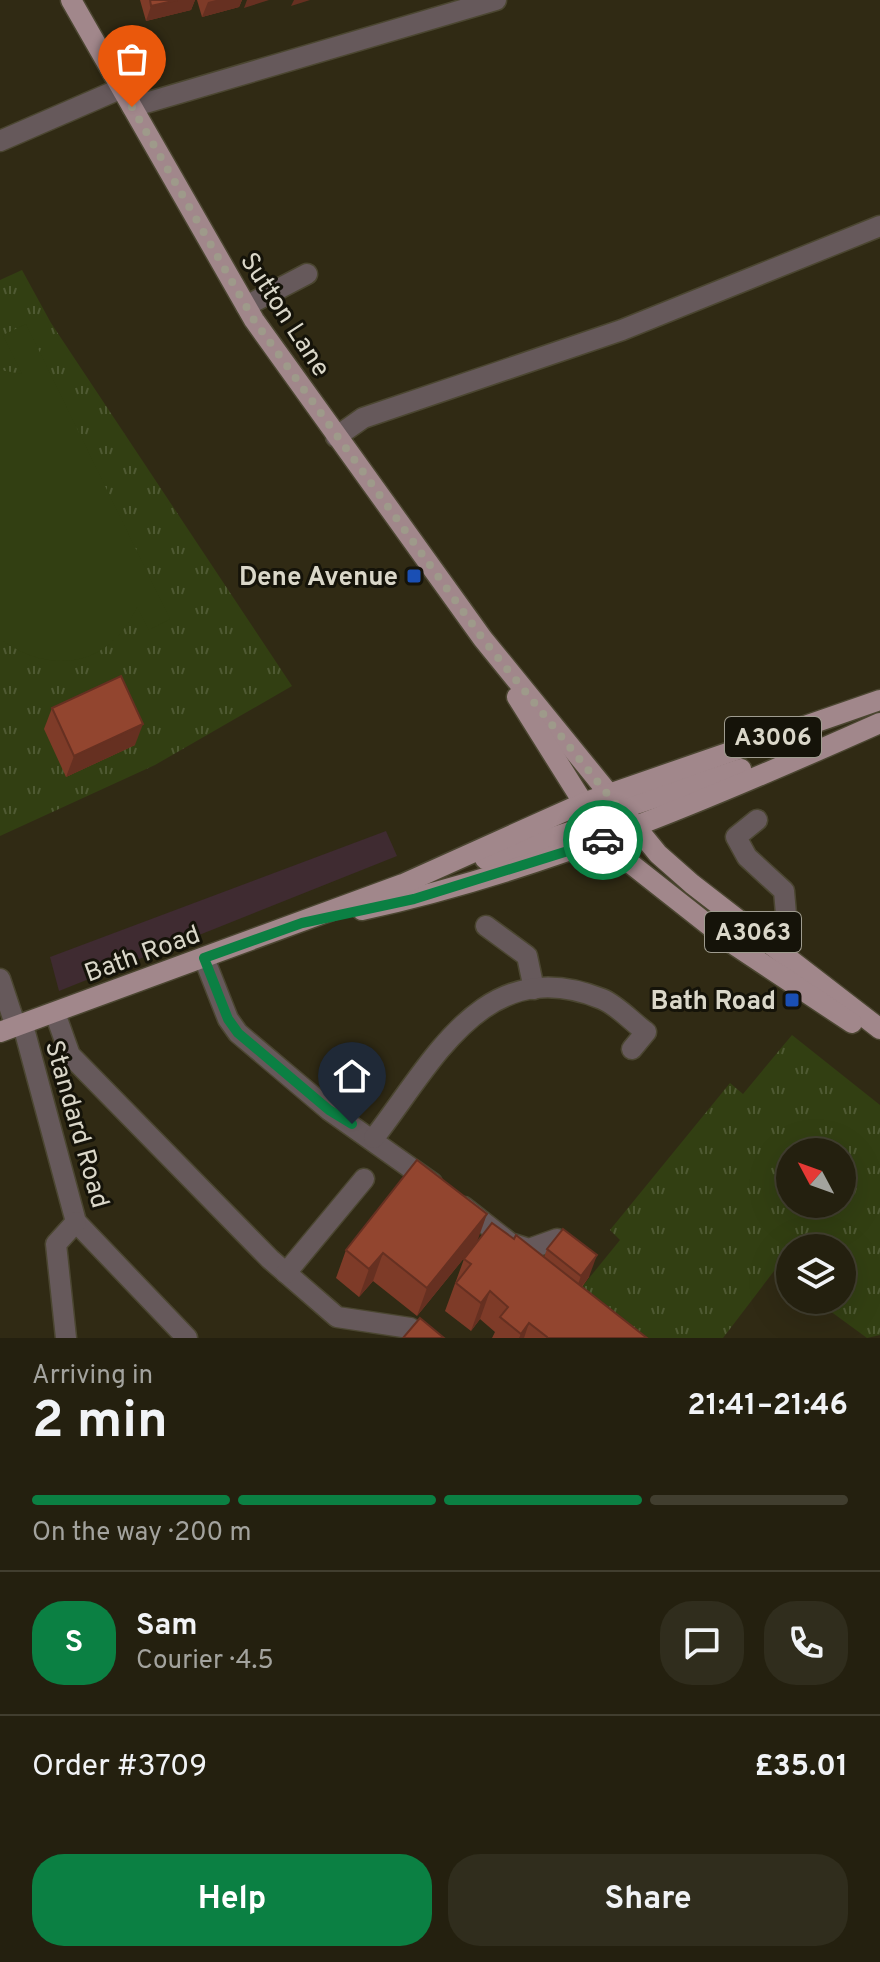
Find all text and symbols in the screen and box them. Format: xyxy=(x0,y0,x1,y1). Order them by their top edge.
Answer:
pin xyxy=(98,25,166,107)
icon: bag xyxy=(110,37,154,81)
street label: Sutton Lane xyxy=(231,247,336,384)
place label: Dene Avenue xyxy=(239,562,398,595)
marker: Dene Avenue xyxy=(405,567,423,585)
road number: A3006 xyxy=(725,717,821,757)
courier xyxy=(563,800,643,880)
icon: car xyxy=(581,818,625,862)
road number: A3063 xyxy=(705,912,801,952)
street label: Bath Road xyxy=(80,919,205,992)
place label: Bath Road xyxy=(651,986,776,1019)
marker: Bath Road xyxy=(783,991,801,1009)
street label: Standard Road xyxy=(36,1037,115,1212)
pin xyxy=(318,1042,386,1124)
icon: home xyxy=(330,1054,374,1098)
north arrow xyxy=(776,1138,856,1218)
map controls xyxy=(776,1138,856,1314)
button: layers xyxy=(776,1234,856,1314)
text: Arriving in xyxy=(32,1360,153,1393)
text: 21:41–21:46 xyxy=(687,1388,848,1425)
text: 2 min xyxy=(32,1390,168,1456)
text: On the way · 200 m xyxy=(32,1517,251,1550)
button: chat xyxy=(660,1601,744,1685)
button: phone xyxy=(764,1601,848,1685)
text: Sam xyxy=(136,1608,198,1645)
text: S xyxy=(65,1625,83,1662)
text: Courier · 4.5 xyxy=(136,1645,274,1678)
text: Order #3709 xyxy=(32,1749,207,1786)
text: £35.01 xyxy=(755,1749,848,1786)
button: Help xyxy=(32,1854,432,1946)
button: Share xyxy=(448,1854,848,1946)

